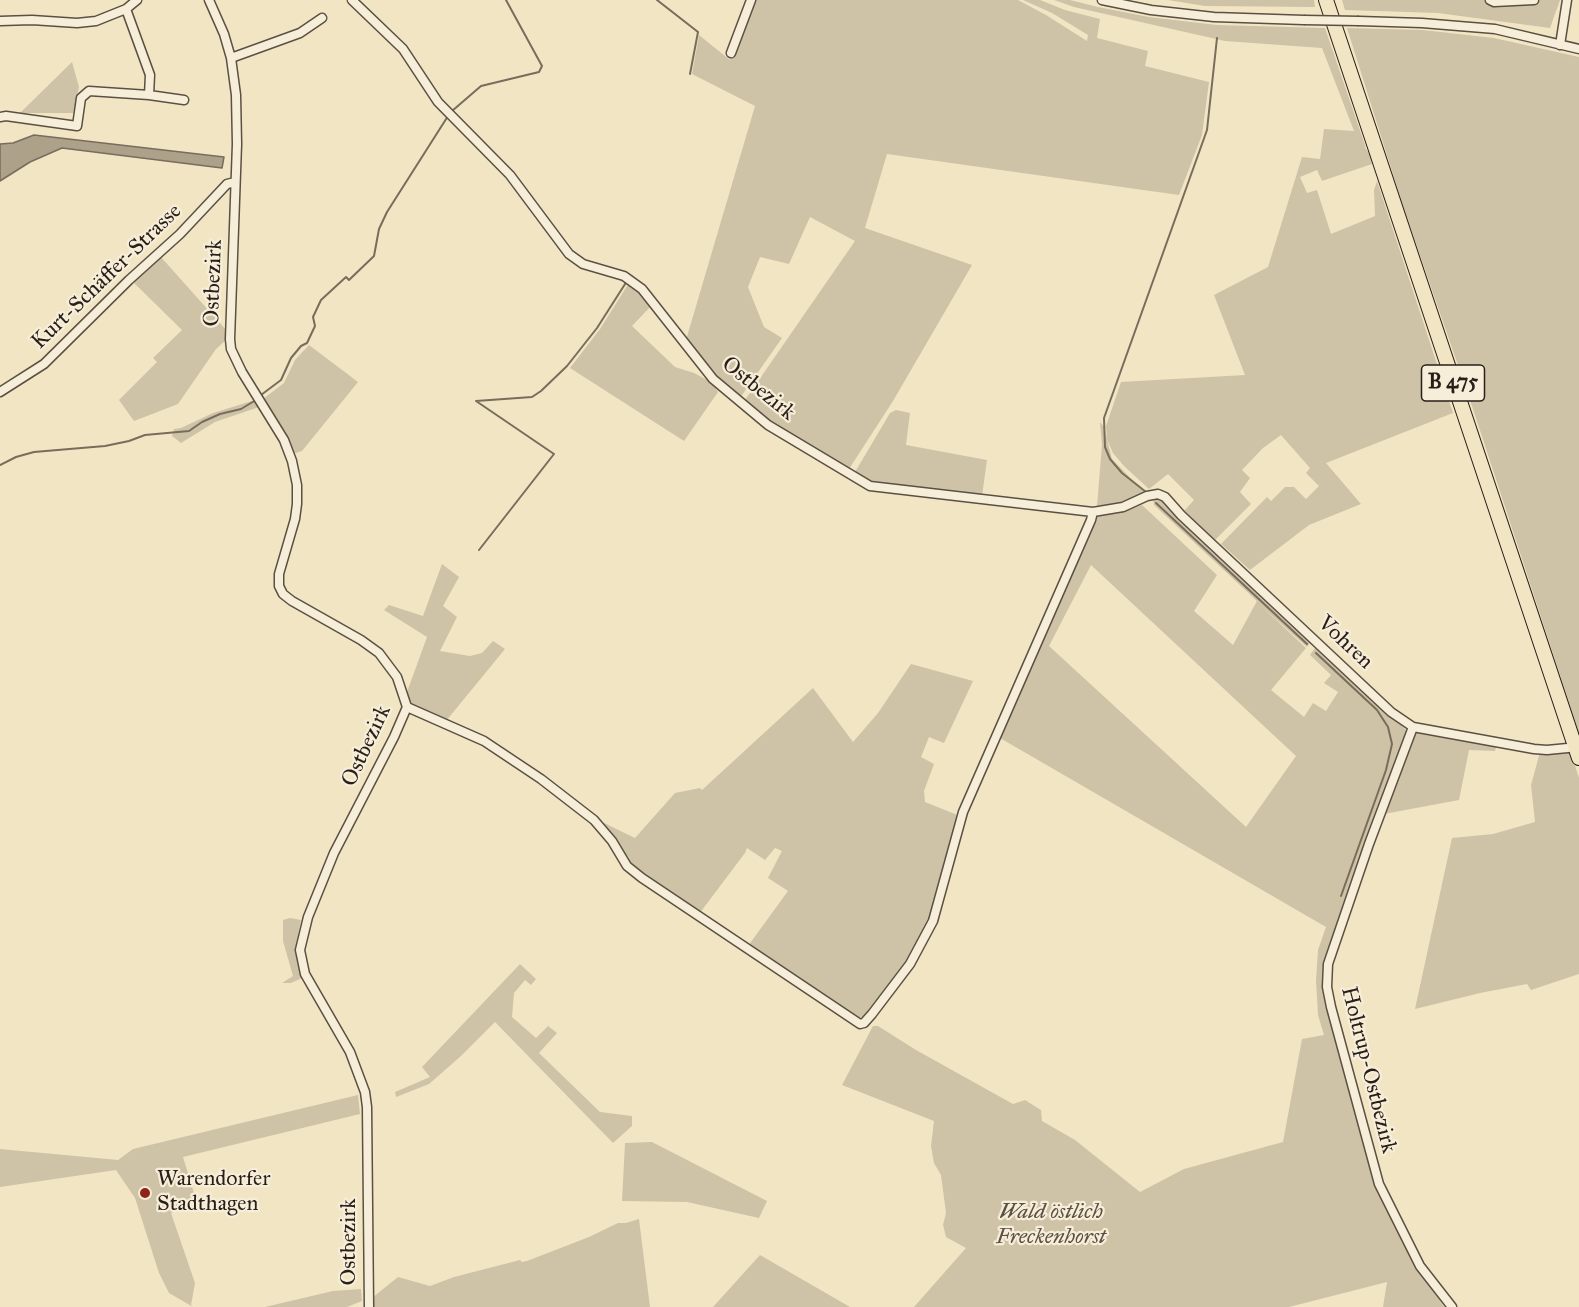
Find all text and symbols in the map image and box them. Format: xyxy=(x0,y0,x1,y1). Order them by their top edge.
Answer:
street label: Kurt-Schäffer-Strasse xyxy=(27,199,187,355)
street label: Ostbezirk xyxy=(199,239,229,327)
street label: Ostbezirk xyxy=(716,351,800,427)
road number: B 475 xyxy=(1422,365,1484,401)
street label: Vohren xyxy=(1312,611,1378,675)
street label: Ostbezirk xyxy=(337,701,397,791)
street label: Holtrup-Ostbezirk xyxy=(1335,984,1401,1156)
place label: Warendorfer Stadthagen xyxy=(157,1167,270,1218)
marker: Warendorfer Stadthagen xyxy=(138,1186,152,1200)
street label: Ostbezirk xyxy=(337,1199,363,1285)
park label: Wald östlich Freckenhorst xyxy=(996,1200,1106,1252)

